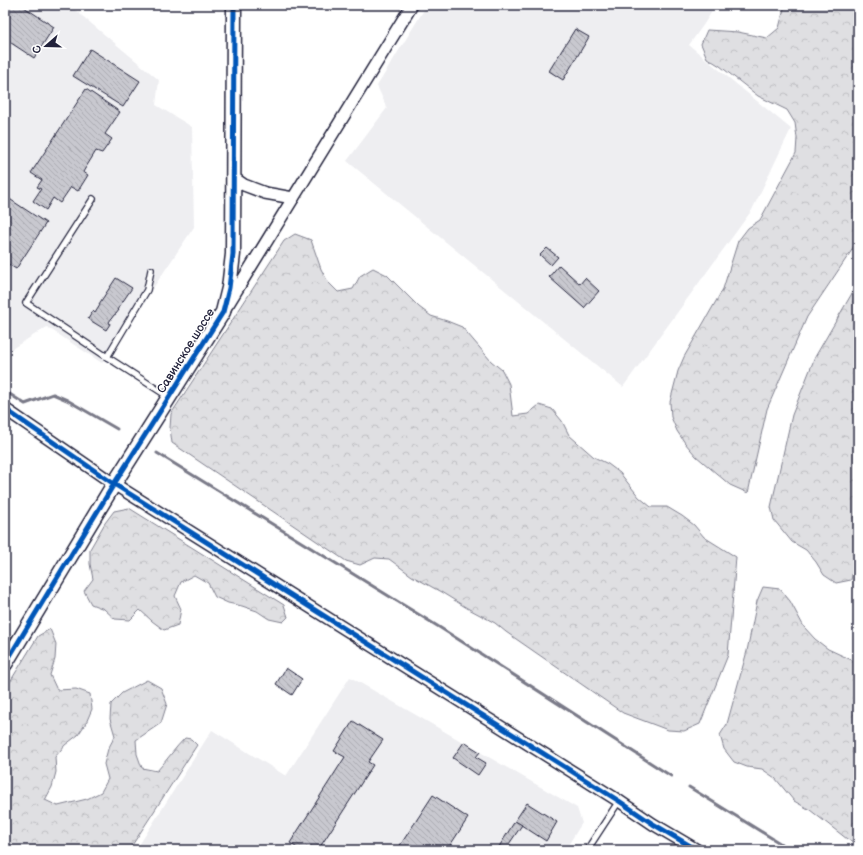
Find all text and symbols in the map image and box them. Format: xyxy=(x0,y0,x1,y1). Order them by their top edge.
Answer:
north arrow xyxy=(26,26,66,66)
text: С xyxy=(30,43,44,55)
street label: Савинское шоссе xyxy=(154,306,218,396)

